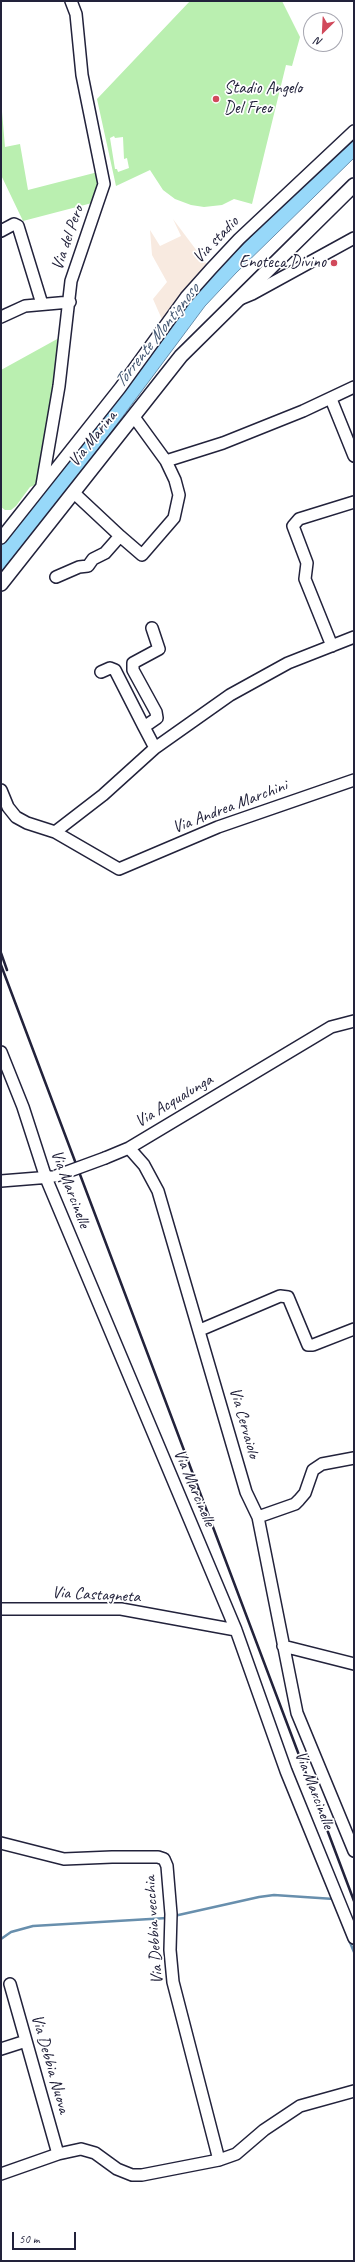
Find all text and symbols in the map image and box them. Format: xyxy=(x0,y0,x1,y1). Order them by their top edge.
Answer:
north arrow xyxy=(303,12,343,52)
text: N xyxy=(313,34,324,50)
place label: Stadio Angelo Del Freo xyxy=(224,79,302,119)
marker: Stadio Angelo Del Freo xyxy=(211,94,221,104)
street label: Via del Pero xyxy=(47,203,89,273)
street label: Via stadio xyxy=(189,212,243,268)
place label: Enoteca Divino xyxy=(239,253,326,273)
marker: Enoteca Divino xyxy=(329,258,339,268)
water label: Torrente Montignoso xyxy=(110,280,204,392)
street label: Via Marina xyxy=(64,407,122,471)
street label: Via Andrea Marchini xyxy=(170,776,290,838)
street label: Via Acqualunga xyxy=(132,1070,216,1132)
street label: Via Marcinelle xyxy=(46,1147,94,1231)
street label: Via Cervaiolo xyxy=(224,1385,264,1461)
street label: Via Marcinelle xyxy=(169,1446,219,1530)
street label: Via Castagneta xyxy=(51,1583,141,1607)
street label: Via Marcinelle xyxy=(290,1748,338,1832)
street label: Via Debbia vecchia xyxy=(140,1875,168,1985)
street label: Via Debbia Nuova xyxy=(26,2012,74,2116)
scale bar xyxy=(14,2224,78,2250)
text: 50 m xyxy=(19,2231,39,2247)

